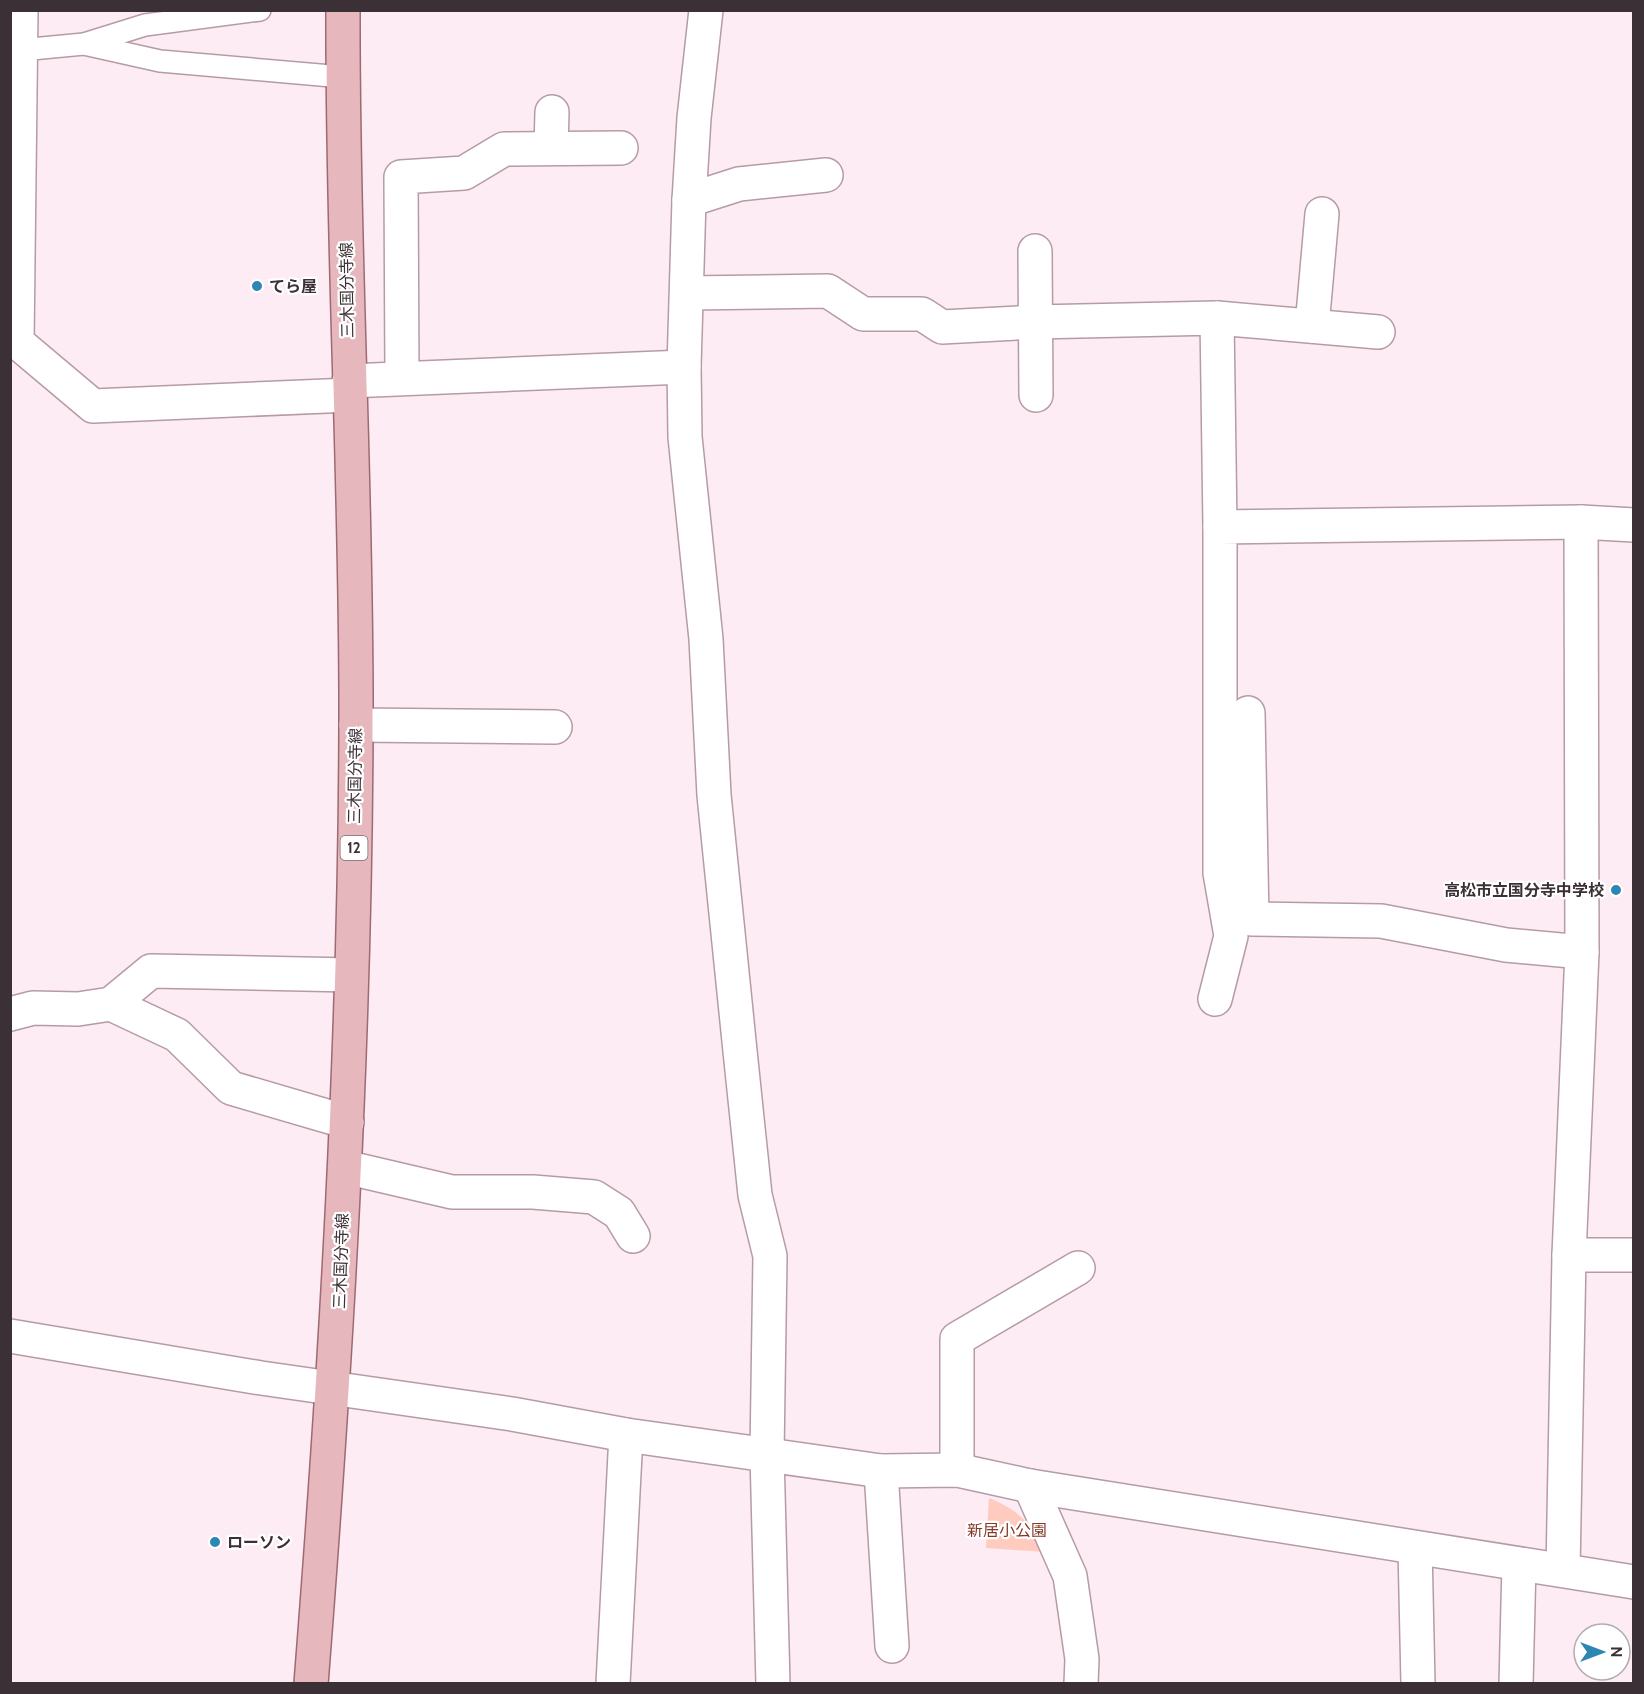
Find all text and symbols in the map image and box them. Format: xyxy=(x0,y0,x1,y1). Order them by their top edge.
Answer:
street label: 三木国分寺線 xyxy=(337,242,357,338)
place label: てら屋 xyxy=(269,277,317,296)
marker: てら屋 xyxy=(250,279,264,293)
street label: 三木国分寺線 xyxy=(345,728,365,824)
road number: 12 xyxy=(340,836,368,860)
place label: 高松市立国分寺中学校 xyxy=(1444,881,1604,900)
marker: 高松市立国分寺中学校 xyxy=(1609,883,1623,897)
street label: 三木国分寺線 xyxy=(330,1213,352,1309)
park label: 新居小公園 xyxy=(967,1521,1047,1540)
place label: ローソン xyxy=(227,1533,291,1552)
marker: ローソン xyxy=(208,1535,222,1549)
north arrow xyxy=(1572,1622,1632,1682)
text: N xyxy=(1607,1646,1626,1658)

